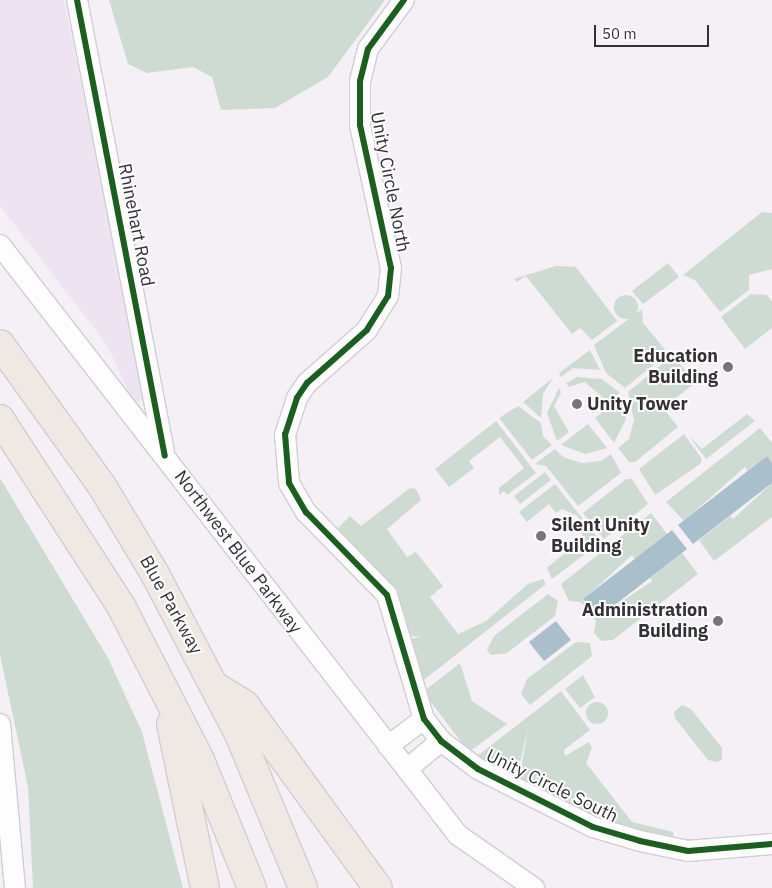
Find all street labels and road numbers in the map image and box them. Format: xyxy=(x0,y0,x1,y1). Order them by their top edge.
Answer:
street label: Unity Circle North xyxy=(366,110,414,254)
street label: Rhinehart Road xyxy=(113,162,159,288)
street label: Northwest Blue Parkway xyxy=(170,466,306,638)
street label: Blue Parkway xyxy=(135,552,207,658)
street label: Unity Circle South xyxy=(483,745,621,827)

